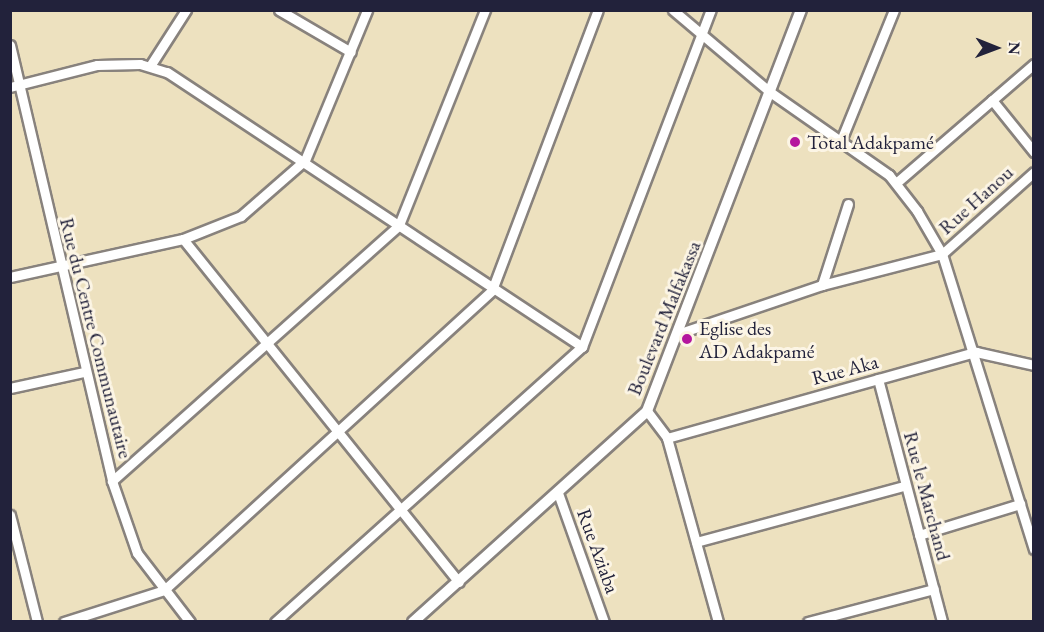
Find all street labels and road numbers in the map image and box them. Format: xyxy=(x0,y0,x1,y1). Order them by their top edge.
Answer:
street label: Rue Hanou xyxy=(934,160,1018,240)
street label: Rue du Centre Communautaire xyxy=(54,215,138,461)
street label: Boulevard Malfakassa xyxy=(622,237,706,399)
street label: Rue Aka xyxy=(809,350,881,390)
street label: Rue le Marchand xyxy=(898,429,956,563)
street label: Rue Aziaba xyxy=(572,505,624,597)

